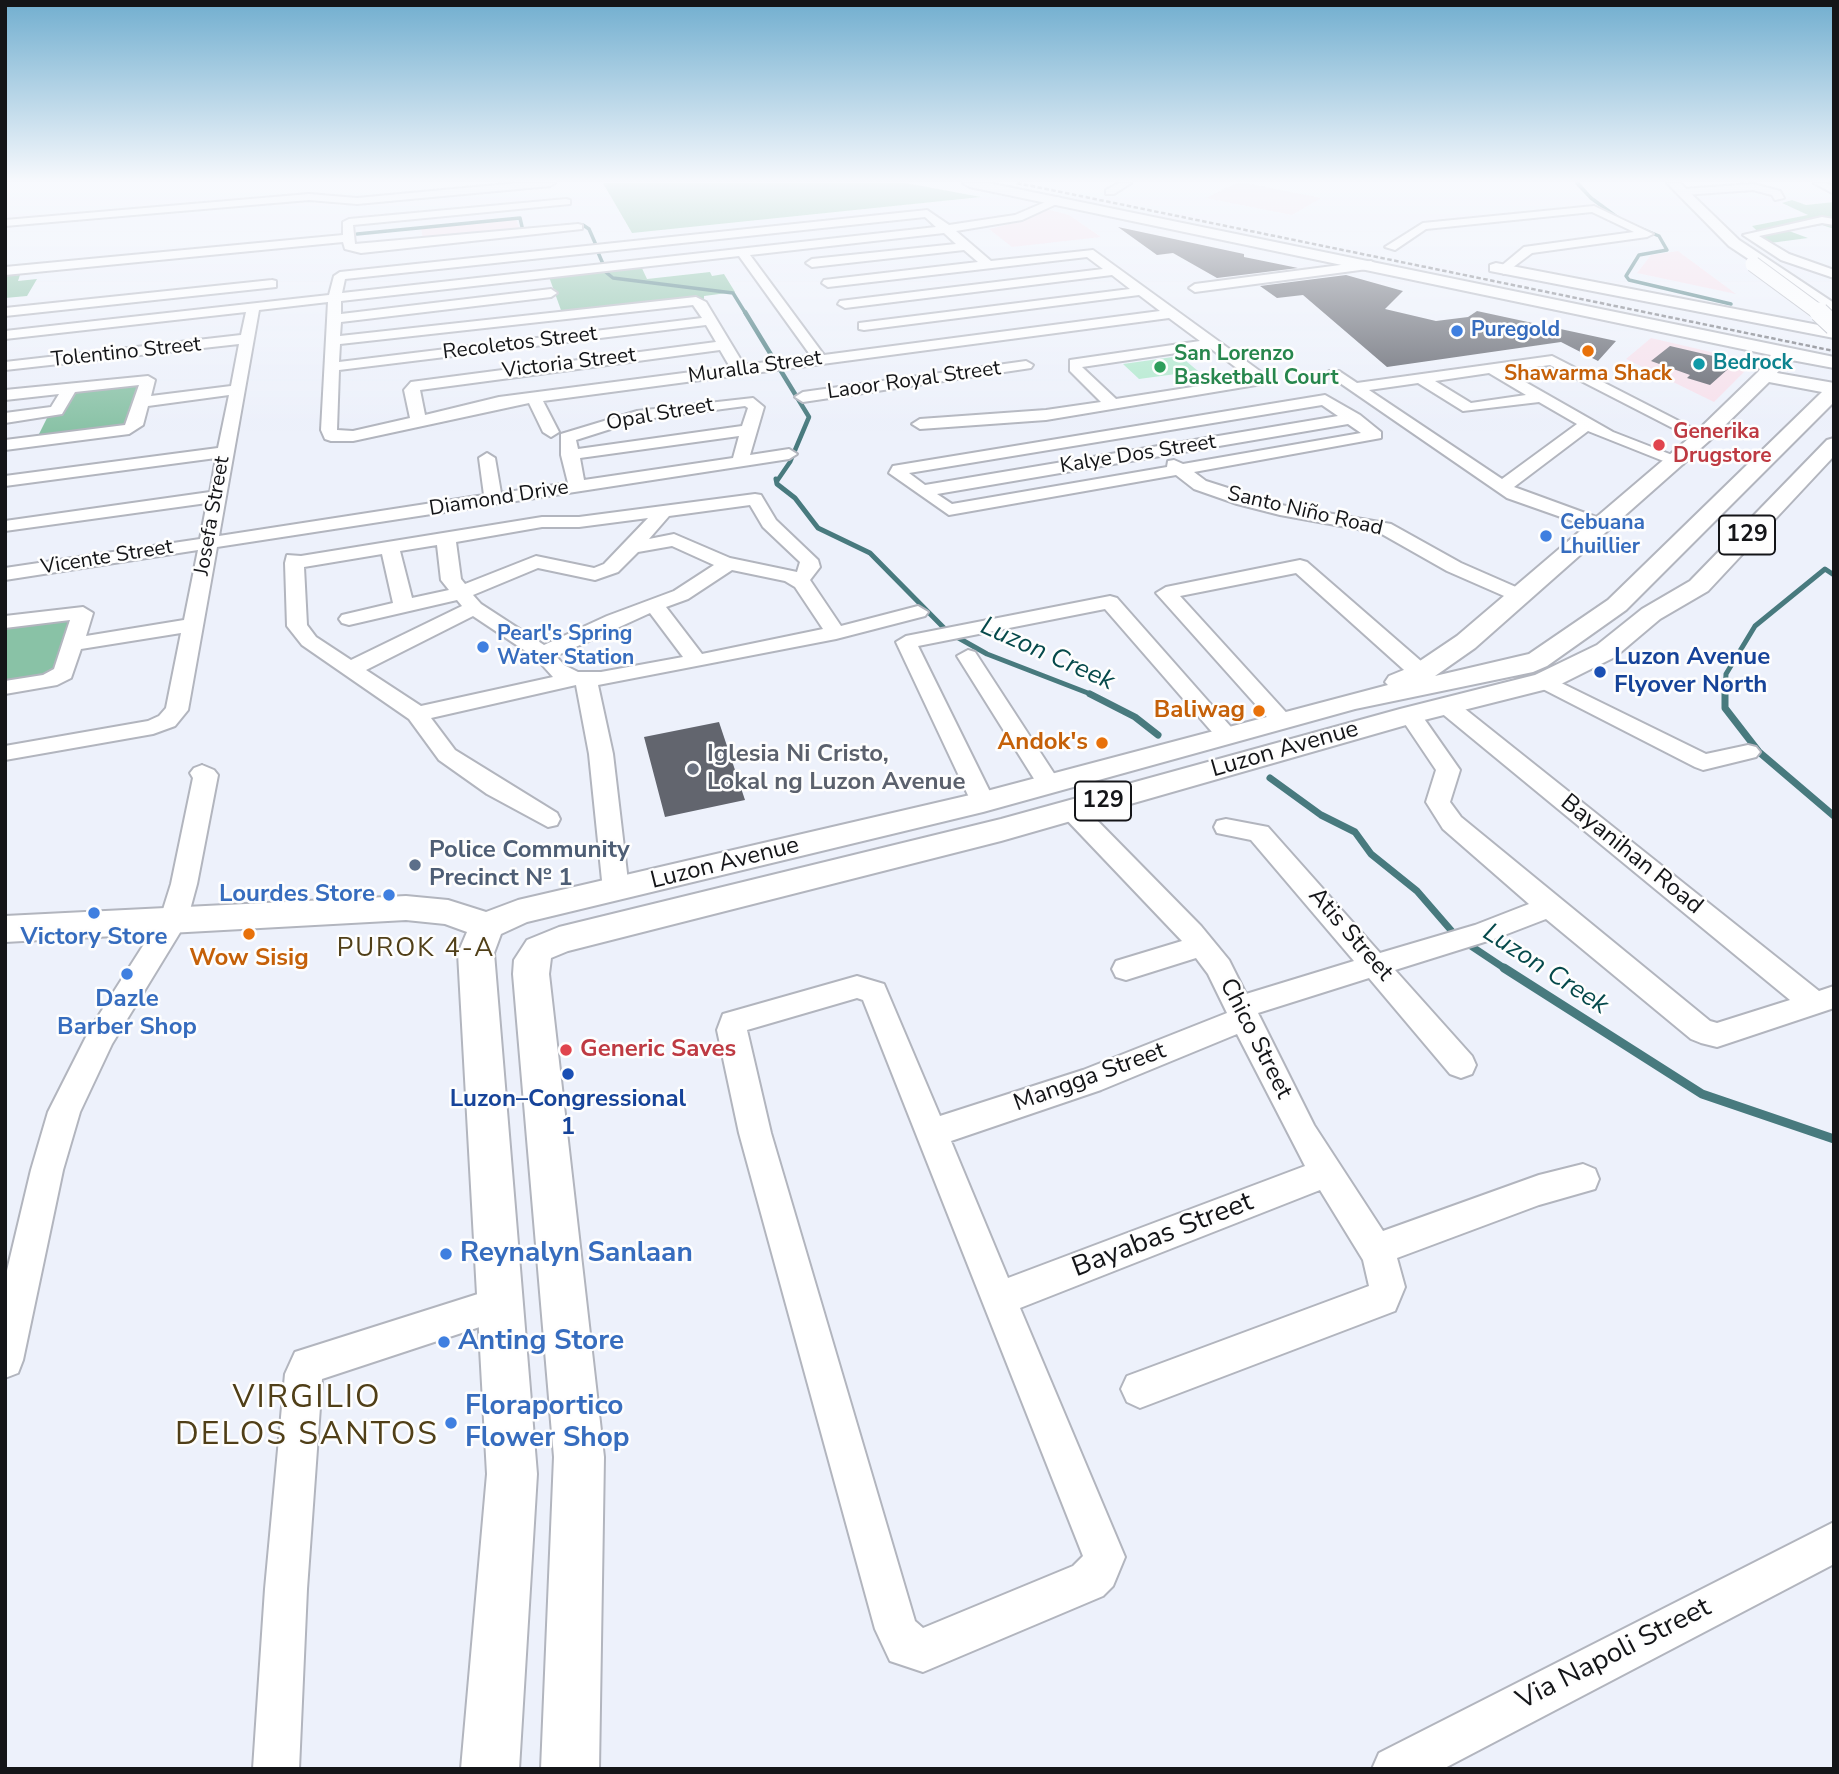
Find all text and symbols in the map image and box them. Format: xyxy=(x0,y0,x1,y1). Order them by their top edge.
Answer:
place label: Puregold xyxy=(1471,318,1560,344)
street label: Recoletos Street xyxy=(441,322,599,366)
marker: Puregold xyxy=(1449,323,1465,339)
street label: Tolentino Street xyxy=(50,333,202,373)
place label: San Lorenzo Basketball Court xyxy=(1174,342,1338,392)
street label: Victoria Street xyxy=(501,343,637,385)
marker: Shawarma Shack xyxy=(1580,343,1596,359)
street label: Muralla Street xyxy=(687,346,823,390)
place label: Bedrock xyxy=(1713,351,1793,377)
street label: Laoor Royal Street xyxy=(826,356,1002,406)
marker: Bedrock xyxy=(1691,356,1707,372)
marker: San Lorenzo Basketball Court xyxy=(1152,359,1168,375)
place label: Shawarma Shack xyxy=(1504,362,1672,388)
street label: Opal Street xyxy=(604,393,716,437)
place label: Generika Drugstore xyxy=(1673,420,1772,470)
street label: Kalye Dos Street xyxy=(1058,430,1218,480)
marker: Generika Drugstore xyxy=(1651,437,1667,453)
street label: Josefa Street xyxy=(190,454,236,578)
street label: Diamond Drive xyxy=(428,476,570,522)
street label: Santo Niño Road xyxy=(1225,482,1385,542)
place label: Cebuana Lhuillier xyxy=(1560,511,1645,561)
road number: 129 xyxy=(1719,516,1775,554)
marker: Cebuana Lhuillier xyxy=(1538,528,1554,544)
street label: Vicente Street xyxy=(39,535,175,581)
water label: Luzon Creek xyxy=(975,612,1119,698)
place label: Pearl's Spring Water Station xyxy=(497,622,634,672)
marker: Pearl's Spring Water Station xyxy=(475,639,491,655)
place label: Luzon Avenue Flyover North xyxy=(1614,644,1770,700)
marker: Luzon Avenue Flyover North xyxy=(1592,664,1608,680)
place label: Baliwag xyxy=(1154,697,1245,725)
marker: Baliwag xyxy=(1251,703,1267,719)
street label: Luzon Avenue xyxy=(1208,715,1362,785)
place label: Andok's xyxy=(997,729,1088,757)
marker: Andok's xyxy=(1094,735,1110,751)
place label: Iglesia Ni Cristo, Lokal ng Luzon Avenue xyxy=(707,741,965,797)
marker: Iglesia Ni Cristo, Lokal ng Luzon Avenue xyxy=(685,761,701,777)
road number: 129 xyxy=(1075,782,1131,820)
street label: Bayanihan Road xyxy=(1554,789,1708,921)
street label: Luzon Avenue xyxy=(648,832,802,896)
place label: Police Community Precinct № 1 xyxy=(429,837,630,893)
marker: Police Community Precinct № 1 xyxy=(407,857,423,873)
place label: Lourdes Store xyxy=(219,881,375,909)
street label: Atis Street xyxy=(1302,882,1398,988)
marker: Lourdes Store xyxy=(381,887,397,903)
marker: Victory Store xyxy=(86,905,102,921)
water label: Luzon Creek xyxy=(1476,918,1614,1022)
place label: Victory Store xyxy=(21,924,167,952)
marker: Wow Sisig xyxy=(241,926,257,942)
district label: PUROK 4-A xyxy=(338,934,494,966)
place label: Wow Sisig xyxy=(189,945,309,973)
marker: Dazle Barber Shop xyxy=(119,966,135,982)
street label: Chico Street xyxy=(1212,974,1298,1104)
place label: Dazle Barber Shop xyxy=(57,986,197,1042)
place label: Generic Saves xyxy=(580,1036,736,1064)
street label: Mangga Street xyxy=(1010,1037,1170,1119)
marker: Generic Saves xyxy=(558,1042,574,1058)
marker: Luzon–Congressional 1 xyxy=(560,1066,576,1082)
place label: Luzon–Congressional 1 xyxy=(450,1086,686,1142)
street label: Bayabas Street xyxy=(1068,1186,1258,1286)
place label: Reynalyn Sanlaan xyxy=(460,1237,693,1271)
marker: Reynalyn Sanlaan xyxy=(438,1246,454,1262)
place label: Anting Store xyxy=(458,1325,624,1359)
marker: Anting Store xyxy=(436,1334,452,1350)
district label: VIRGILIO DELOS SANTOS xyxy=(177,1380,437,1455)
place label: Floraportico Flower Shop xyxy=(465,1390,630,1456)
marker: Floraportico Flower Shop xyxy=(443,1415,459,1431)
street label: Via Napoli Street xyxy=(1511,1592,1717,1718)

